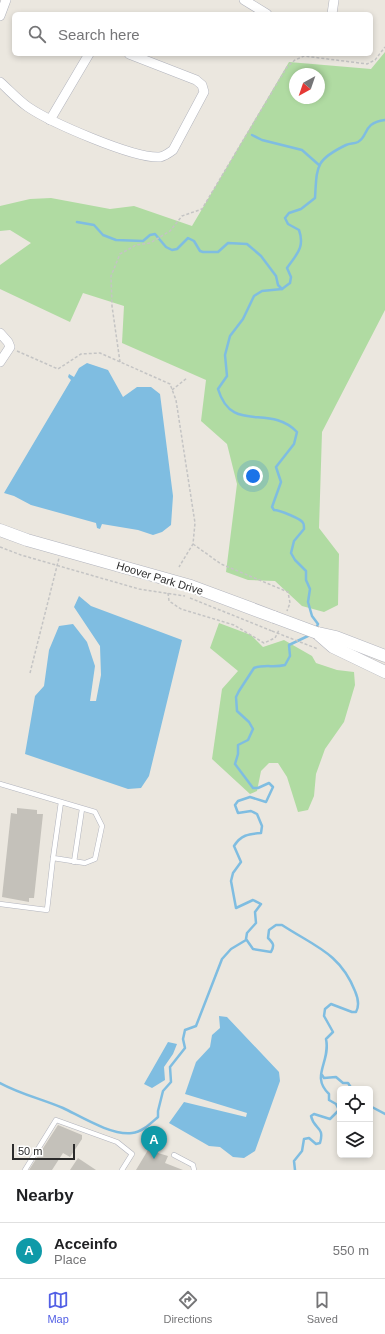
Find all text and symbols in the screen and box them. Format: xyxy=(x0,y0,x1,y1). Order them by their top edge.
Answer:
search box xyxy=(12,12,373,56)
icon: search xyxy=(26,23,48,45)
text: Search here xyxy=(58,26,140,43)
north arrow xyxy=(289,68,325,104)
your location xyxy=(243,466,263,486)
street label: Hoover Park Drive xyxy=(115,559,205,597)
map controls xyxy=(337,1086,373,1158)
button: locate xyxy=(337,1086,373,1122)
button: layers xyxy=(337,1122,373,1158)
pin: A xyxy=(141,1126,167,1159)
scale bar xyxy=(12,1142,75,1161)
text: 50 m xyxy=(18,1145,42,1157)
text: Nearby xyxy=(16,1186,74,1205)
text: Acceinfo xyxy=(54,1235,117,1252)
text: A xyxy=(24,1243,34,1258)
text: 550 m xyxy=(333,1243,369,1258)
text: Place xyxy=(54,1252,87,1267)
tab: Map xyxy=(47,1289,69,1325)
tab: Directions xyxy=(163,1289,212,1325)
tab: Saved xyxy=(307,1289,338,1325)

